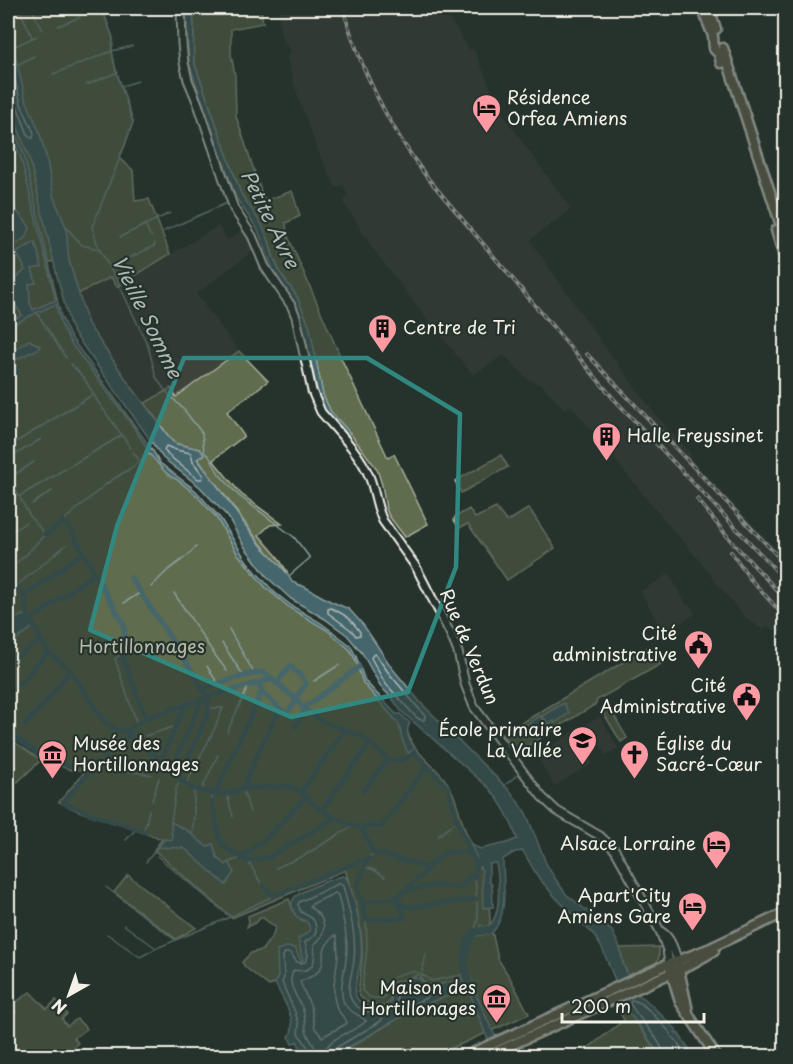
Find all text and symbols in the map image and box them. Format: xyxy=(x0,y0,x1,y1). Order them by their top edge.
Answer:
place label: Résidence Orfea Amiens xyxy=(507,83,627,131)
hotel icon: Résidence Orfea Amiens xyxy=(470,92,502,134)
water label: Petite Avre xyxy=(234,164,308,274)
water label: Vieille Somme xyxy=(105,250,191,384)
building icon: Centre de Tri xyxy=(366,312,398,354)
place label: Centre de Tri xyxy=(403,313,516,340)
building icon: Halle Freyssinet xyxy=(590,420,622,462)
place label: Halle Freyssinet xyxy=(627,421,763,448)
street label: Rue de Verdun xyxy=(434,584,507,708)
place label: Cité administrative xyxy=(552,619,677,667)
public building icon: Cité administrative xyxy=(682,628,714,670)
park label: Hortillonnages xyxy=(79,632,205,659)
place label: Cité Administrative xyxy=(600,671,726,719)
public building icon: Cité Administrative xyxy=(731,680,763,722)
place label: École primaire La Vallée xyxy=(438,715,562,763)
school or university icon: École primaire La Vallée xyxy=(567,724,599,766)
place label: Musée des Hortillonnages xyxy=(73,729,199,777)
place label: Église du Sacré-Cœur xyxy=(656,729,763,777)
museum icon: Musée des Hortillonnages xyxy=(36,738,68,780)
church icon: Église du Sacré-Cœur xyxy=(619,738,651,780)
hotel icon: Alsace Lorraine xyxy=(701,828,733,870)
place label: Alsace Lorraine xyxy=(560,829,696,856)
place label: Apart'City Amiens Gare xyxy=(558,881,671,929)
hotel icon: Apart'City Amiens Gare xyxy=(676,890,708,932)
north arrow xyxy=(39,965,99,1025)
place label: Maison des Hortillonages xyxy=(361,973,476,1021)
museum icon: Maison des Hortillonages xyxy=(481,982,513,1024)
scale bar xyxy=(562,986,704,1024)
text: 200 m xyxy=(571,992,631,1019)
text: N xyxy=(46,994,71,1021)

